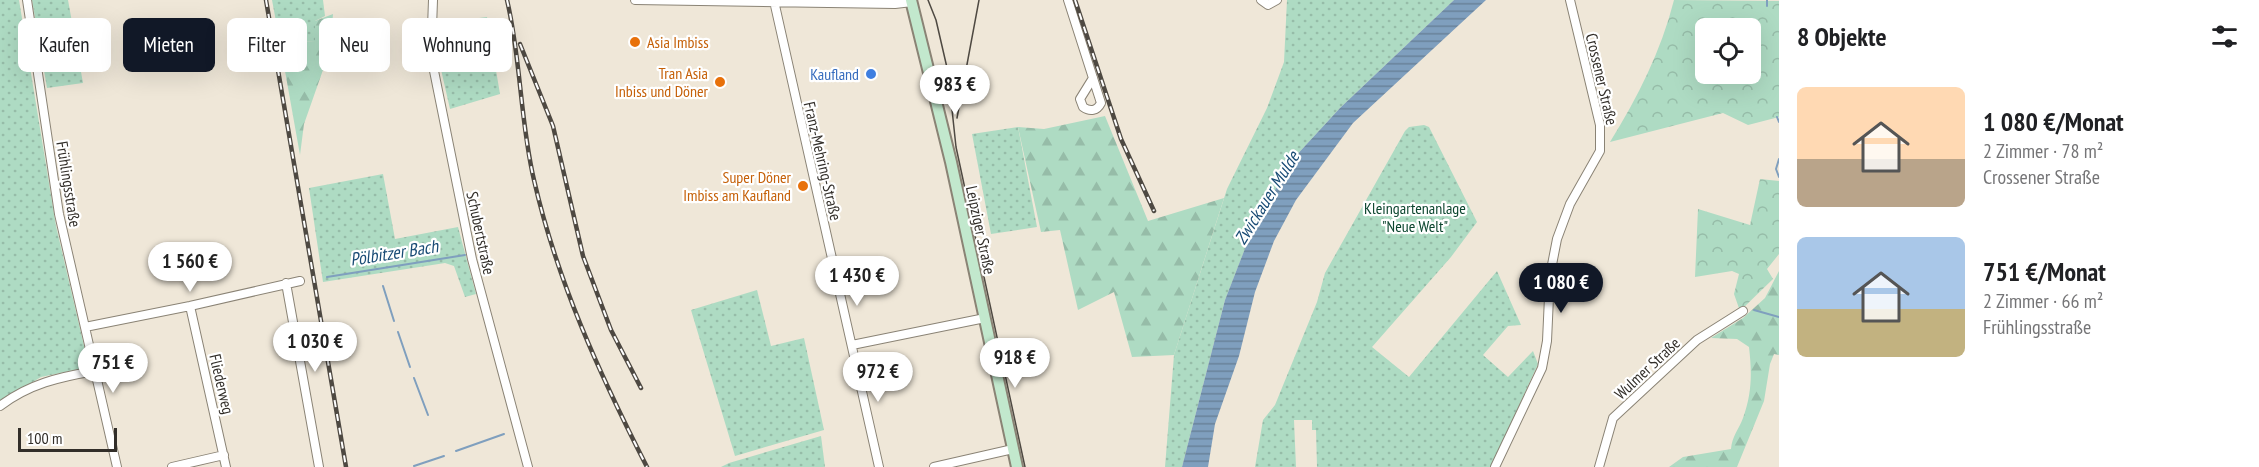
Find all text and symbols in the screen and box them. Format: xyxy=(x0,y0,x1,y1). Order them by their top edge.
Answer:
chip: Kaufen xyxy=(18,18,111,72)
chip: Mieten xyxy=(123,18,215,72)
chip: Filter xyxy=(227,18,307,72)
chip: Neu xyxy=(319,18,390,72)
chip: Wohnung xyxy=(402,18,512,72)
map controls xyxy=(1695,18,1761,84)
button: locate xyxy=(1695,18,1761,84)
text: 8 Objekte xyxy=(1797,20,1887,53)
icon: filters xyxy=(2208,20,2241,53)
street label: Crossener Straße xyxy=(1582,31,1622,127)
place label: Asia Imbiss xyxy=(647,32,709,52)
marker: Asia Imbiss xyxy=(628,35,642,49)
place label: Tran Asia Inbiss und Döner xyxy=(615,63,709,101)
place label: Kaufland xyxy=(810,64,859,84)
pin: 983 € xyxy=(913,65,997,116)
marker: Kaufland xyxy=(864,67,878,81)
text: 983 € xyxy=(934,71,976,97)
marker: Tran Asia Inbiss und Döner xyxy=(713,75,727,89)
street label: Franz-Mehring-Straße xyxy=(800,100,846,222)
text: 1 080 €/Monat xyxy=(1983,105,2124,138)
icon: home xyxy=(1845,111,1917,183)
text: 2 Zimmer · 78 m² xyxy=(1983,138,2103,164)
street label: Frühlingsstraße xyxy=(52,140,86,228)
water label: Zwickauer Mulde xyxy=(1229,146,1305,248)
text: Crossener Straße xyxy=(1983,164,2100,190)
place label: Super Döner Imbiss am Kaufland xyxy=(683,167,792,205)
marker: Super Döner Imbiss am Kaufland xyxy=(796,179,810,193)
street label: Leipziger Straße xyxy=(962,184,1000,276)
street label: Schubertstraße xyxy=(462,190,500,276)
park label: Kleingartenanlage "Neue Welt" xyxy=(1364,198,1466,236)
water label: Pölbitzer Bach xyxy=(348,234,441,271)
pin: 1 560 € xyxy=(135,242,245,293)
text: 1 560 € xyxy=(162,248,218,274)
text: 751 €/Monat xyxy=(1983,255,2106,288)
pin: 1 430 € xyxy=(802,256,912,307)
icon: home xyxy=(1845,261,1917,333)
text: 1 430 € xyxy=(829,262,885,288)
pin: 1 080 € xyxy=(1506,263,1616,314)
text: 1 080 € xyxy=(1533,269,1589,295)
text: 2 Zimmer · 66 m² xyxy=(1983,288,2103,314)
text: Frühlingsstraße xyxy=(1983,314,2091,340)
pin: 1 030 € xyxy=(260,322,370,373)
text: 1 030 € xyxy=(287,328,343,354)
street label: Wulmer Straße xyxy=(1610,333,1684,403)
pin: 918 € xyxy=(973,338,1057,389)
pin: 751 € xyxy=(71,343,155,394)
text: 918 € xyxy=(994,344,1036,370)
text: 751 € xyxy=(92,349,134,375)
street label: Fliederweg xyxy=(205,352,239,416)
pin: 972 € xyxy=(836,352,920,403)
text: 972 € xyxy=(857,358,899,384)
scale bar xyxy=(18,425,117,452)
text: 100 m xyxy=(27,428,62,448)

